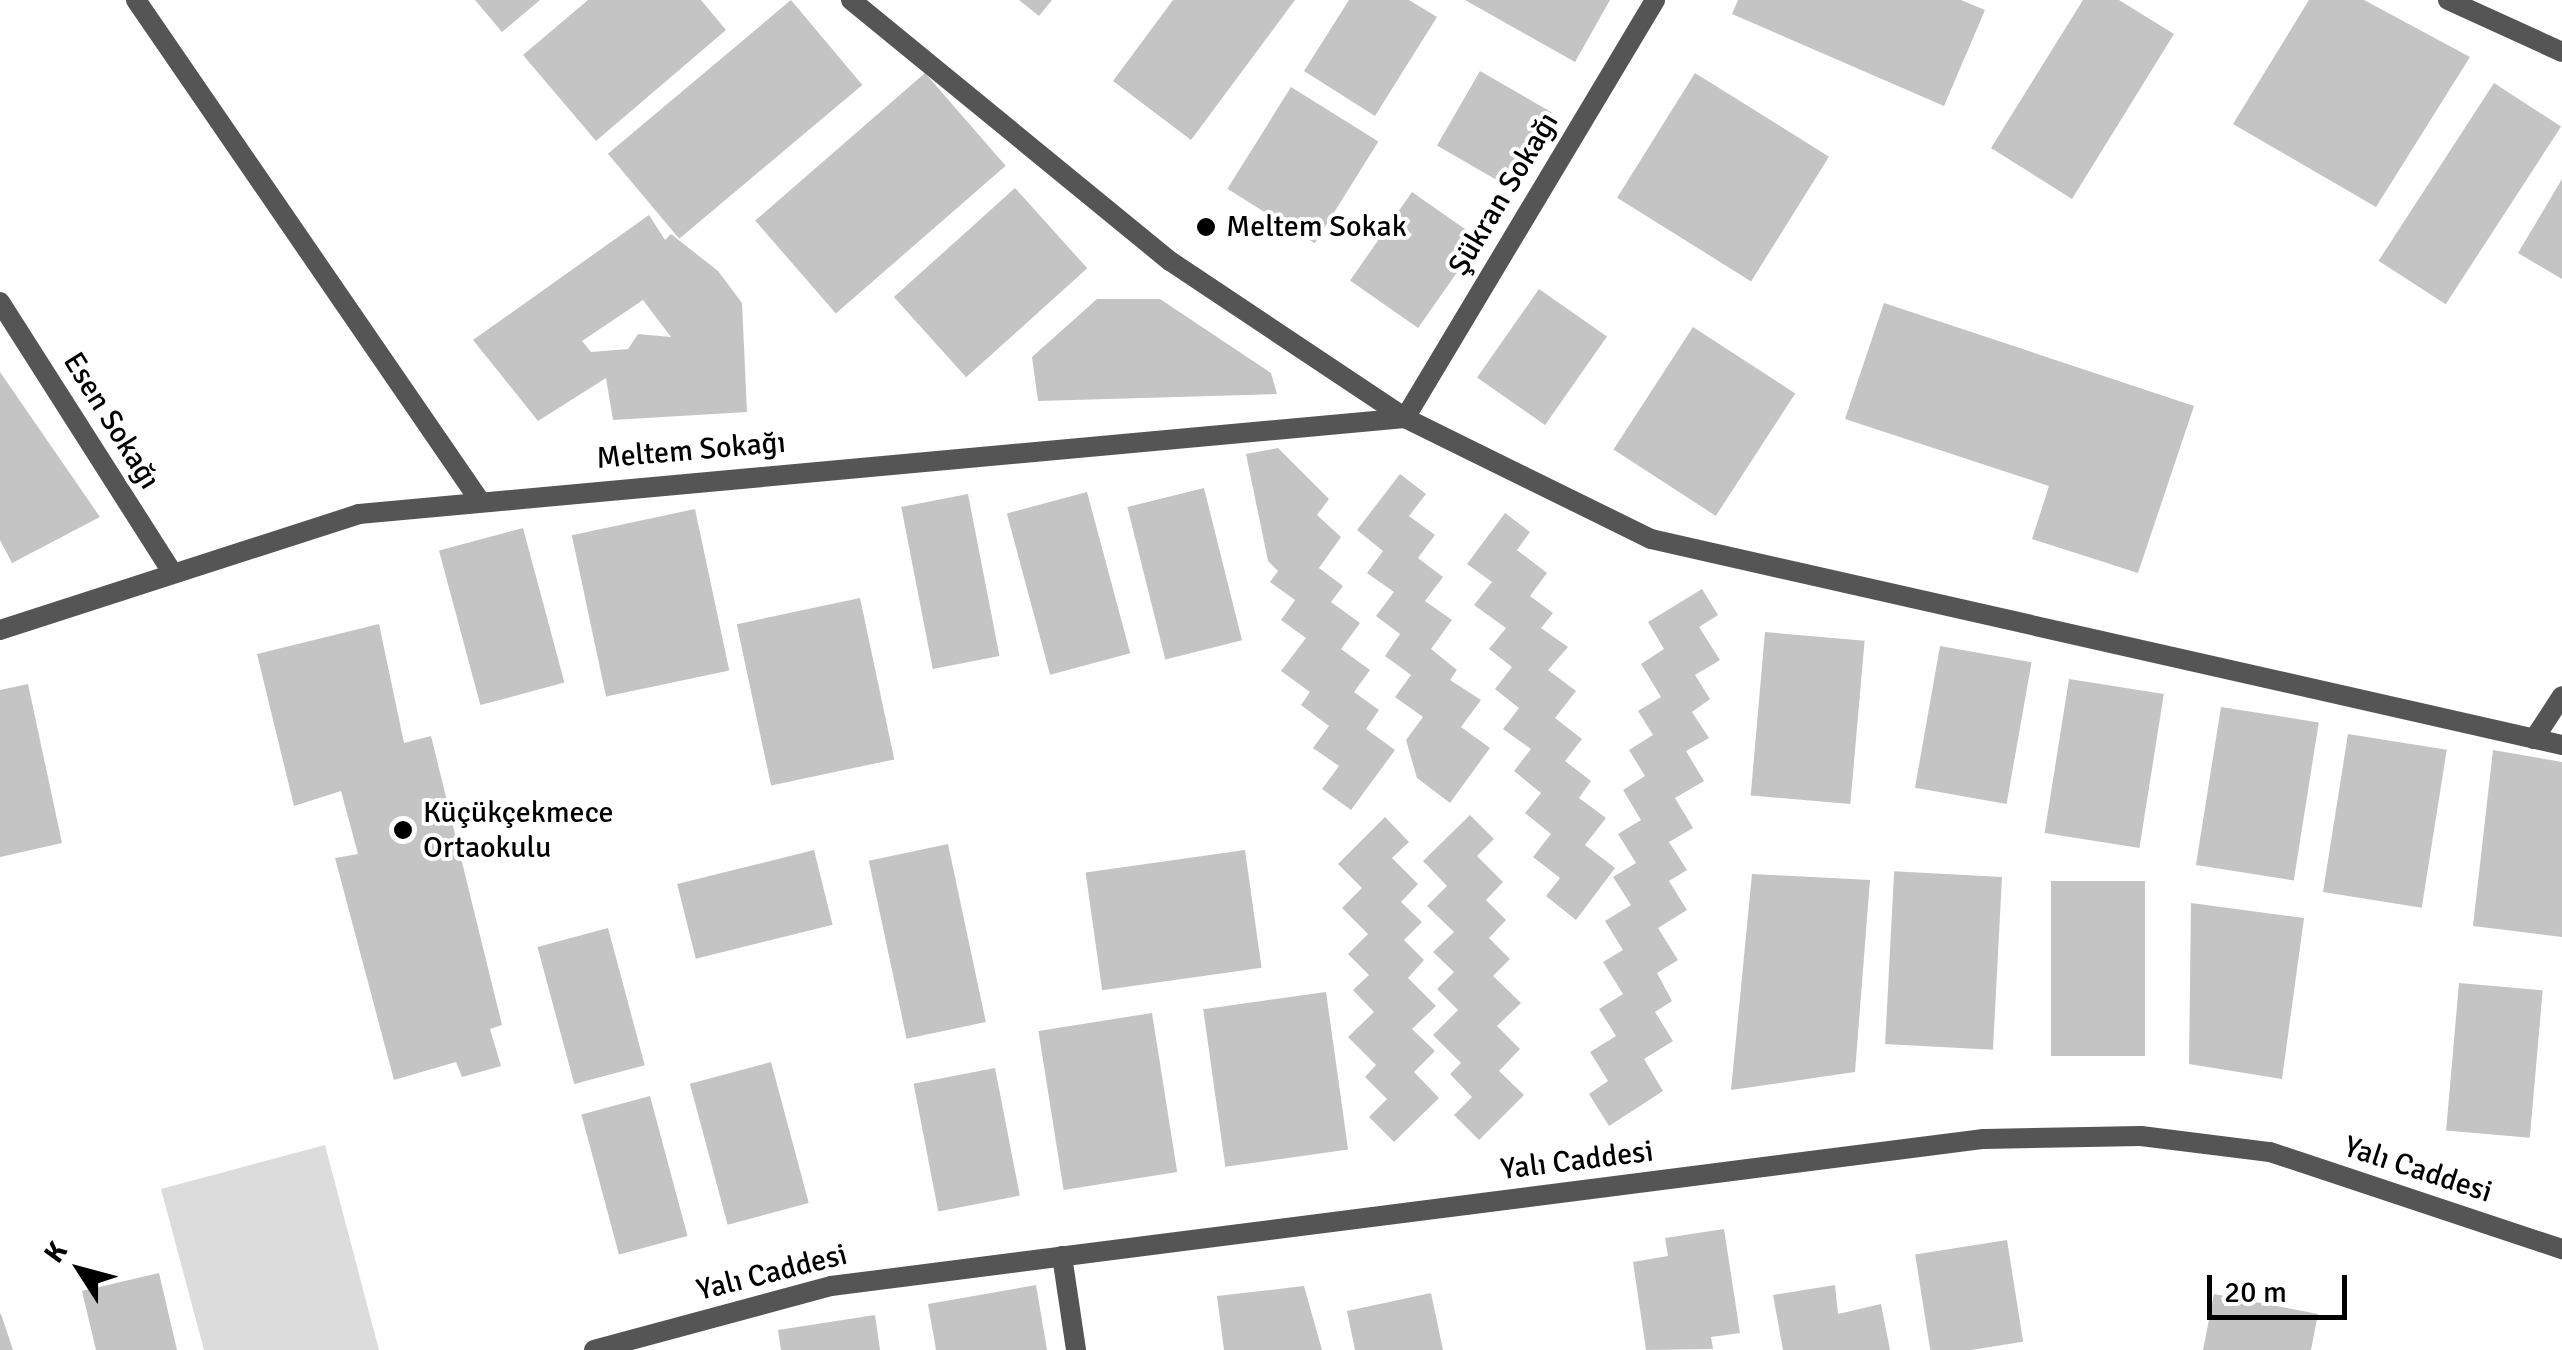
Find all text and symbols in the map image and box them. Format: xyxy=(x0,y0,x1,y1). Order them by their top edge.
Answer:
street label: Şükran Sokağı xyxy=(1441,106,1567,282)
place label: Meltem Sokak xyxy=(1226,209,1407,245)
marker: Meltem Sokak xyxy=(1195,216,1217,238)
street label: Esen Sokağı xyxy=(55,346,167,496)
street label: Meltem Sokağı xyxy=(595,425,787,477)
place label: Küçükçekmece Ortaokulu xyxy=(423,795,614,866)
marker: Küçükçekmece Ortaokulu xyxy=(392,819,414,841)
street label: Yalı Caddesi xyxy=(2339,1129,2497,1211)
street label: Yalı Caddesi xyxy=(1499,1134,1655,1188)
north arrow xyxy=(30,1220,130,1320)
text: K xyxy=(37,1235,75,1269)
street label: Yalı Caddesi xyxy=(693,1237,851,1309)
scale bar xyxy=(2212,1255,2352,1317)
text: 20 m xyxy=(2224,1274,2287,1311)

